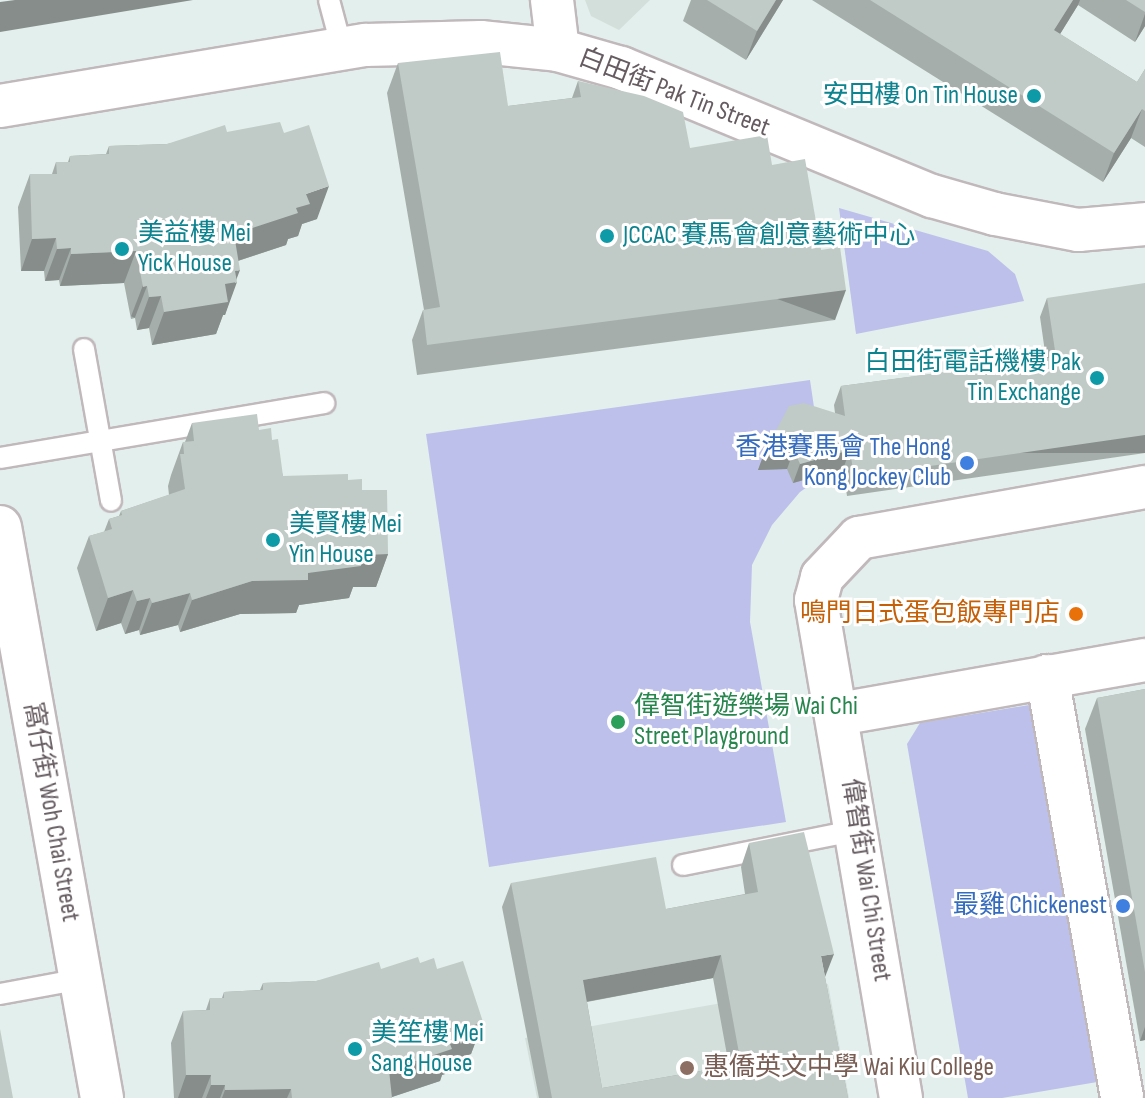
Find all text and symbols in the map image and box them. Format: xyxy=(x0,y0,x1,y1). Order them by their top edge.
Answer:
street label: 白田街 Pak Tin Street xyxy=(574,42,774,144)
place label: 安田樓 On Tin House xyxy=(822,80,1018,112)
marker: 安田樓 On Tin House xyxy=(1025,87,1043,105)
place label: 美益樓 Mei Yick House xyxy=(138,218,251,280)
place label: JCCAC 賽馬會創意藝術中心 xyxy=(623,220,915,252)
marker: JCCAC 賽馬會創意藝術中心 xyxy=(598,227,616,245)
marker: 美益樓 Mei Yick House xyxy=(113,240,131,258)
place label: 白田街電話機樓 Pak Tin Exchange xyxy=(864,347,1081,408)
marker: 白田街電話機樓 Pak Tin Exchange xyxy=(1088,369,1106,387)
place label: 香港賽馬會 The Hong Kong Jockey Club xyxy=(735,432,951,494)
marker: 香港賽馬會 The Hong Kong Jockey Club xyxy=(958,454,976,472)
place label: 美賢樓 Mei Yin House xyxy=(289,509,402,570)
marker: 美賢樓 Mei Yin House xyxy=(264,531,282,549)
place label: 鳴門日式蛋包飯專門店 xyxy=(800,598,1060,630)
marker: 鳴門日式蛋包飯專門店 xyxy=(1067,605,1085,623)
place label: 偉智街遊樂場 Wai Chi Street Playground xyxy=(634,691,858,752)
street label: 窩仔街 Woh Chai Street xyxy=(16,700,86,924)
marker: 偉智街遊樂場 Wai Chi Street Playground xyxy=(609,713,627,731)
street label: 偉智街 Wai Chi Street xyxy=(835,776,897,984)
place label: 最雞 Chickenest xyxy=(953,890,1107,922)
marker: 最雞 Chickenest xyxy=(1114,897,1132,915)
place label: 美笙樓 Mei Sang House xyxy=(371,1018,484,1080)
marker: 美笙樓 Mei Sang House xyxy=(346,1040,364,1058)
place label: 惠僑英文中學 Wai Kiu College xyxy=(703,1052,994,1084)
marker: 惠僑英文中學 Wai Kiu College xyxy=(678,1059,696,1077)

